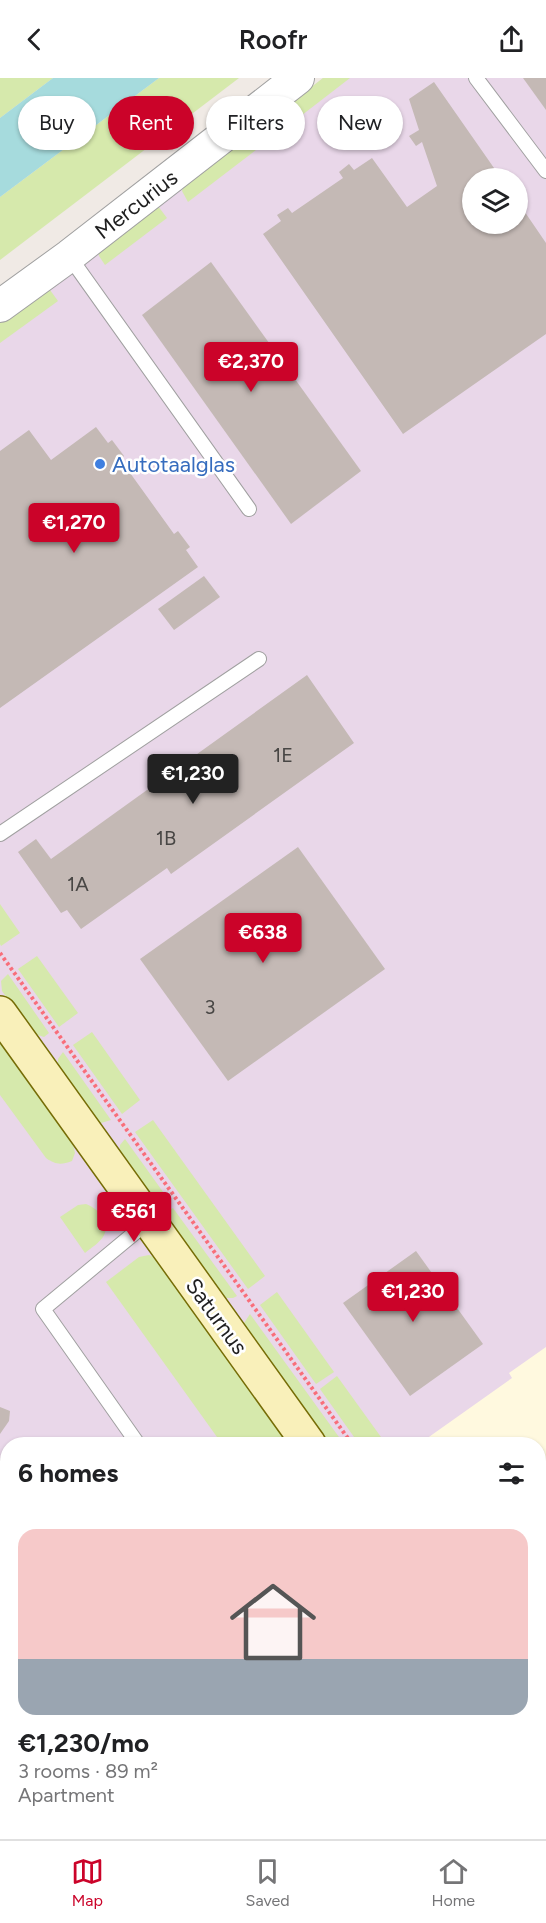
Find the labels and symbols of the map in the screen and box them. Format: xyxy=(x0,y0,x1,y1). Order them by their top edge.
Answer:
street label: Mercurius xyxy=(90,164,183,245)
pin: €2,370 xyxy=(202,342,300,393)
place label: Autotaalglas xyxy=(112,451,235,478)
marker: Autotaalglas xyxy=(93,457,107,471)
pin: €1,270 xyxy=(25,503,123,554)
house number: 1E xyxy=(273,743,293,767)
pin: €1,230 xyxy=(144,754,242,805)
house number: 1B xyxy=(156,826,176,850)
house number: 1A xyxy=(67,872,89,896)
pin: €638 xyxy=(227,913,299,964)
house number: 3 xyxy=(205,995,215,1019)
pin: €561 xyxy=(98,1192,170,1243)
pin: €1,230 xyxy=(364,1272,462,1323)
street label: Saturnus xyxy=(180,1273,253,1360)

